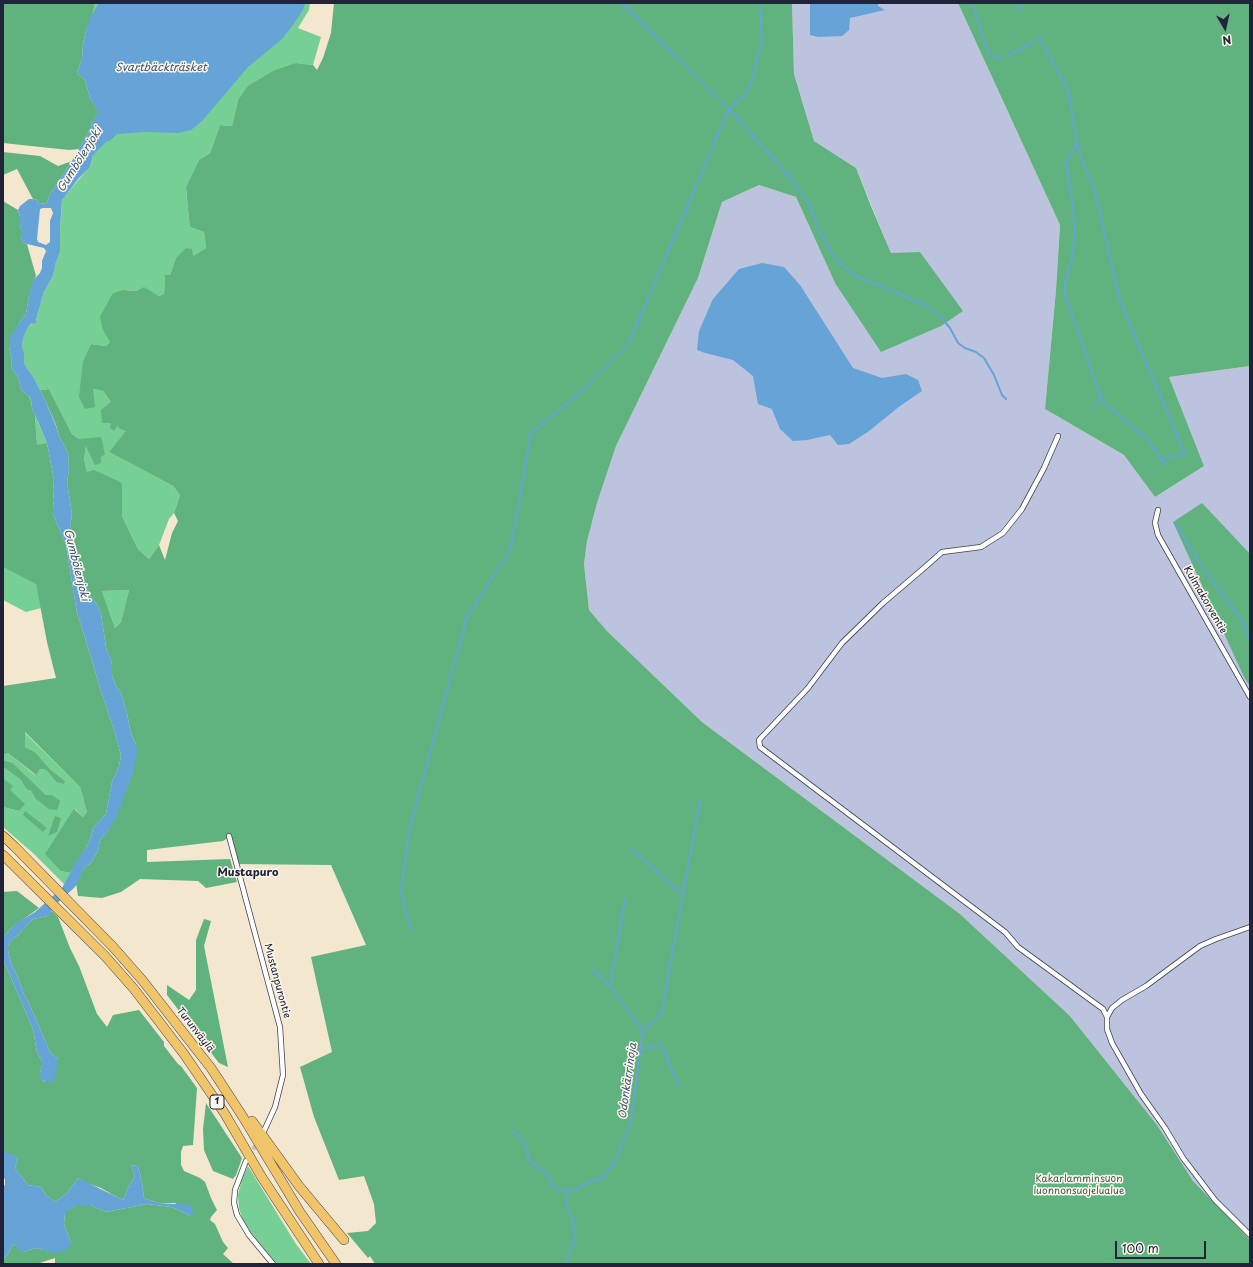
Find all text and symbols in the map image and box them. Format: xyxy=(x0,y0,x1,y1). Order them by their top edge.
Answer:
north arrow xyxy=(1205,8,1245,48)
text: N xyxy=(1221,31,1233,49)
water label: Svartbäckträsket xyxy=(115,61,207,75)
water label: Gumbölenjoki xyxy=(55,125,105,195)
water label: Gumbölenjoki xyxy=(61,528,91,602)
street label: Kulmakorventie xyxy=(1181,564,1229,636)
district label: Mustapuro xyxy=(218,866,278,880)
street label: Mustanpurontie xyxy=(261,942,293,1020)
street label: Turunväylä xyxy=(174,1005,216,1055)
water label: Odonkärrinoja xyxy=(616,1042,640,1120)
road number: 1 xyxy=(210,1095,224,1109)
park label: Kakarlamminsuon luonnonsuojelualue xyxy=(1033,1173,1125,1196)
scale bar xyxy=(1117,1233,1208,1259)
text: 100 m xyxy=(1122,1239,1159,1257)

